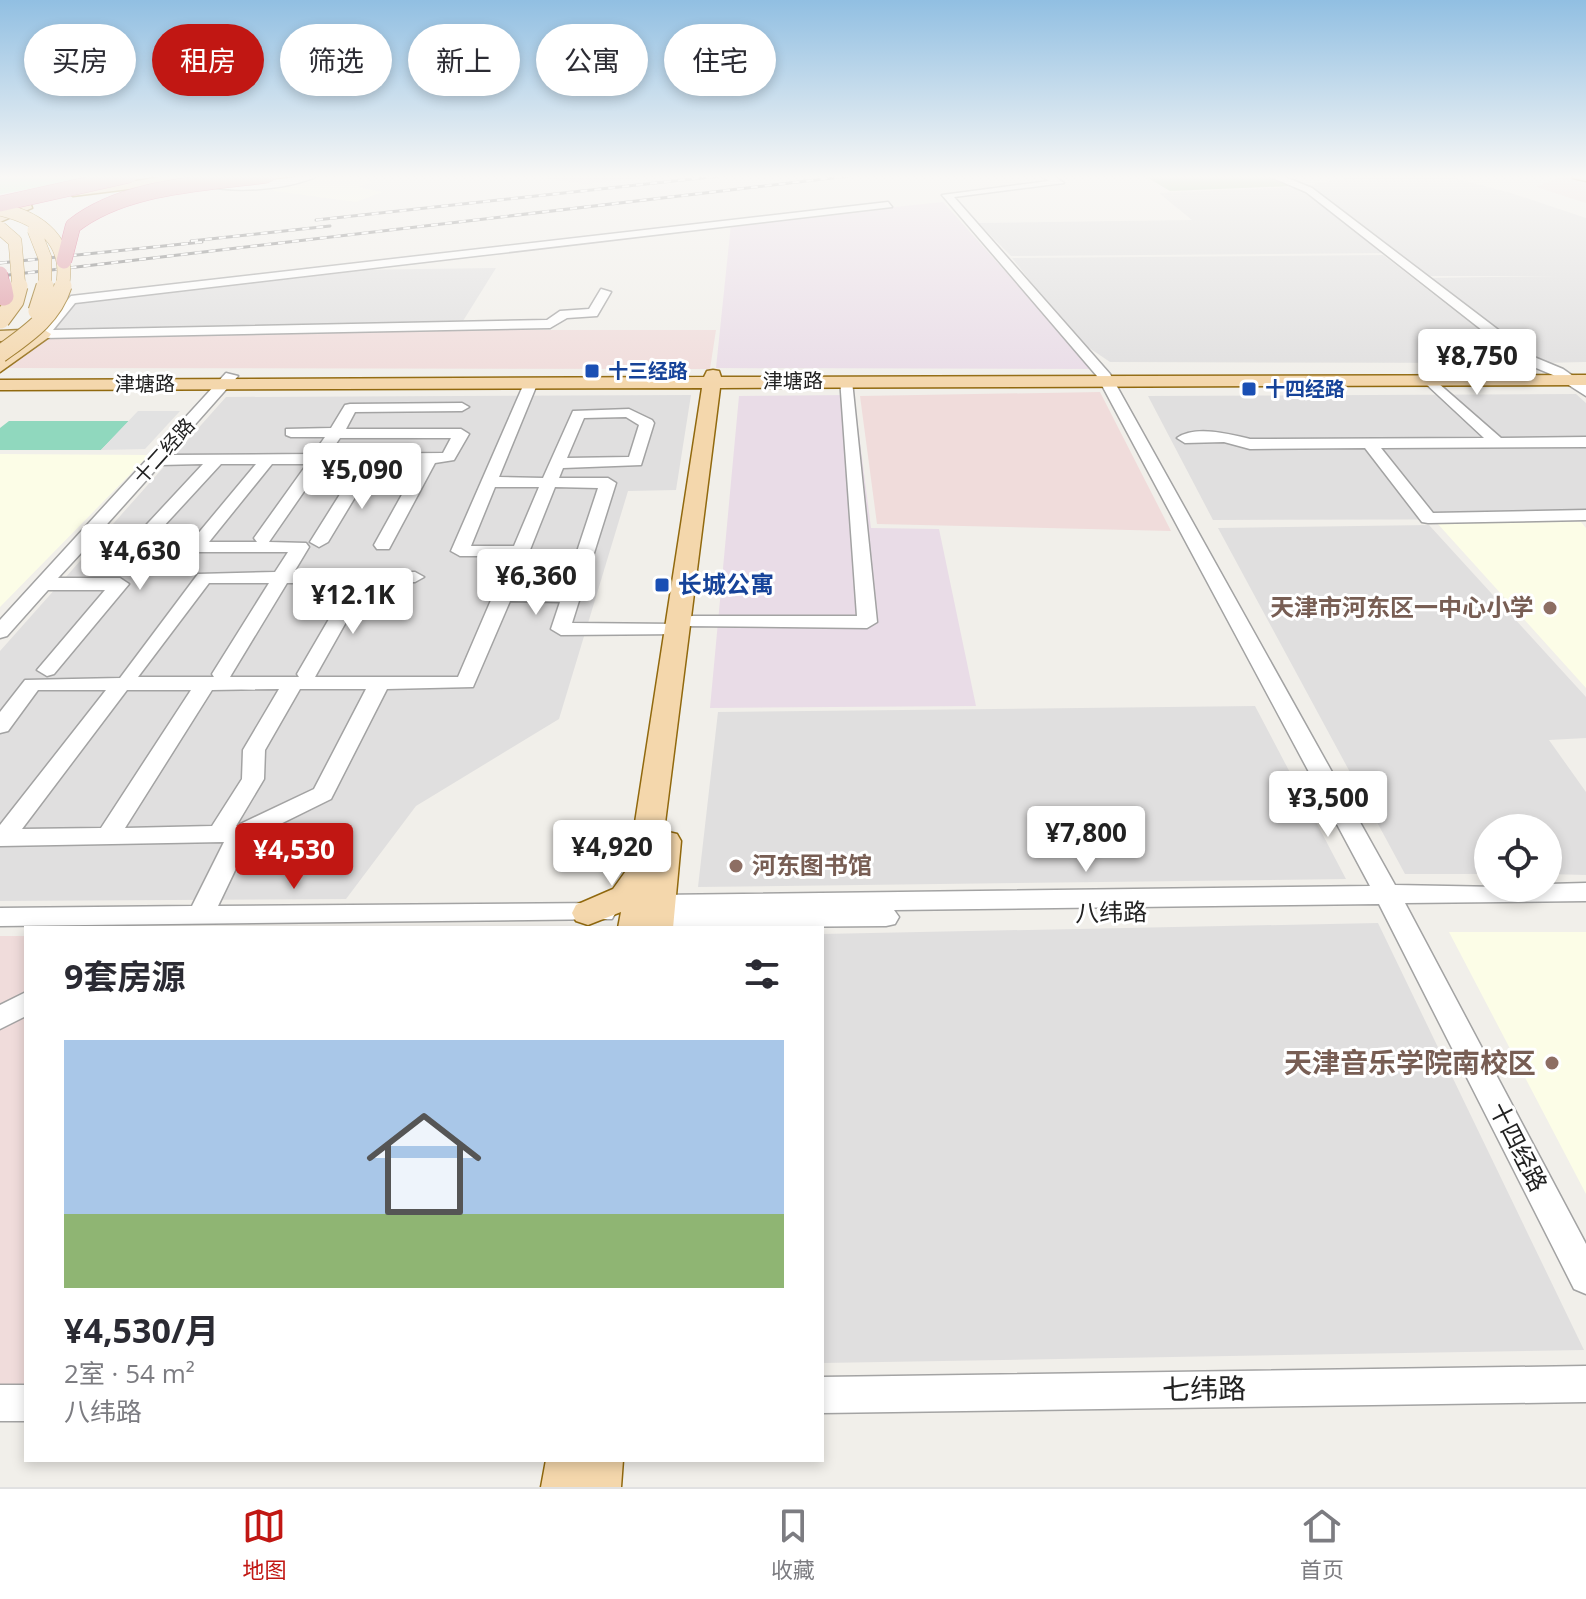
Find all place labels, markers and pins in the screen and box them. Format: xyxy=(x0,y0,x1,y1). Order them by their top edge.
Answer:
pin: ¥8,750 xyxy=(1412,329,1542,397)
place label: 十三经路 xyxy=(608,357,688,384)
marker: 十三经路 xyxy=(583,362,601,380)
place label: 十四经路 xyxy=(1265,375,1345,402)
marker: 十四经路 xyxy=(1240,380,1258,398)
pin: ¥5,090 xyxy=(297,443,427,511)
pin: ¥4,630 xyxy=(75,524,205,592)
pin: ¥6,360 xyxy=(471,549,601,617)
place label: 长城公寓 xyxy=(678,567,774,600)
pin: ¥12.1K xyxy=(288,568,418,636)
marker: 长城公寓 xyxy=(653,576,671,594)
place label: 天津市河东区一中心小学 xyxy=(1270,590,1534,623)
marker: 天津市河东区一中心小学 xyxy=(1541,599,1559,617)
pin: ¥3,500 xyxy=(1263,771,1393,839)
pin: ¥7,800 xyxy=(1021,806,1151,874)
pin: ¥4,920 xyxy=(547,820,677,888)
pin: ¥4,530 xyxy=(229,823,359,891)
place label: 河东图书馆 xyxy=(752,848,872,881)
marker: 河东图书馆 xyxy=(727,857,745,875)
place label: 天津音乐学院南校区 xyxy=(1284,1043,1536,1081)
marker: 天津音乐学院南校区 xyxy=(1543,1054,1561,1072)

